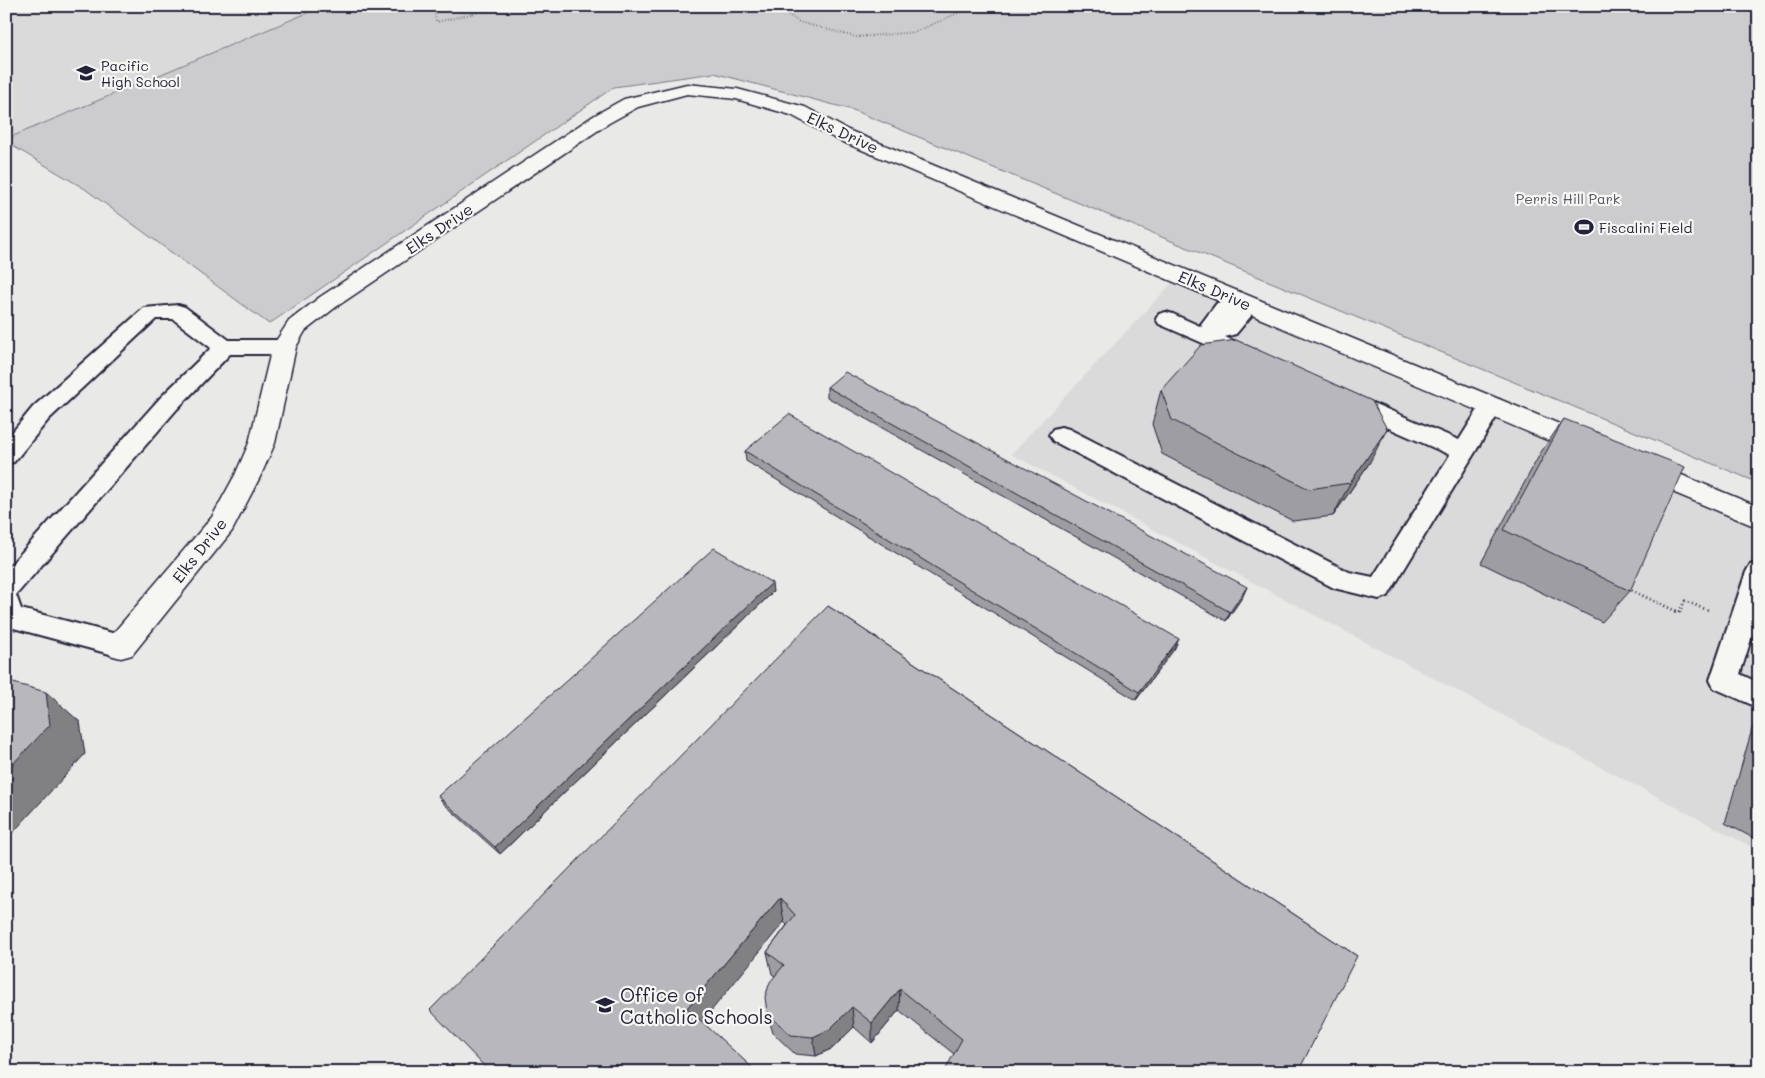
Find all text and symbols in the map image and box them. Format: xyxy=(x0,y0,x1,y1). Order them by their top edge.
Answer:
place label: Pacific High School xyxy=(101,56,180,91)
school or university icon: Pacific High School xyxy=(75,62,97,84)
street label: Elks Drive xyxy=(804,106,882,158)
park label: Perris Hill Park xyxy=(1516,189,1620,208)
street label: Elks Drive xyxy=(401,198,477,258)
sports icon: Fiscalini Field xyxy=(1573,216,1595,238)
place label: Fiscalini Field xyxy=(1599,218,1692,237)
street label: Elks Drive xyxy=(1176,265,1254,315)
street label: Elks Drive xyxy=(167,513,231,587)
place label: Office of Catholic Schools xyxy=(620,982,773,1029)
school or university icon: Office of Catholic Schools xyxy=(594,994,616,1016)

